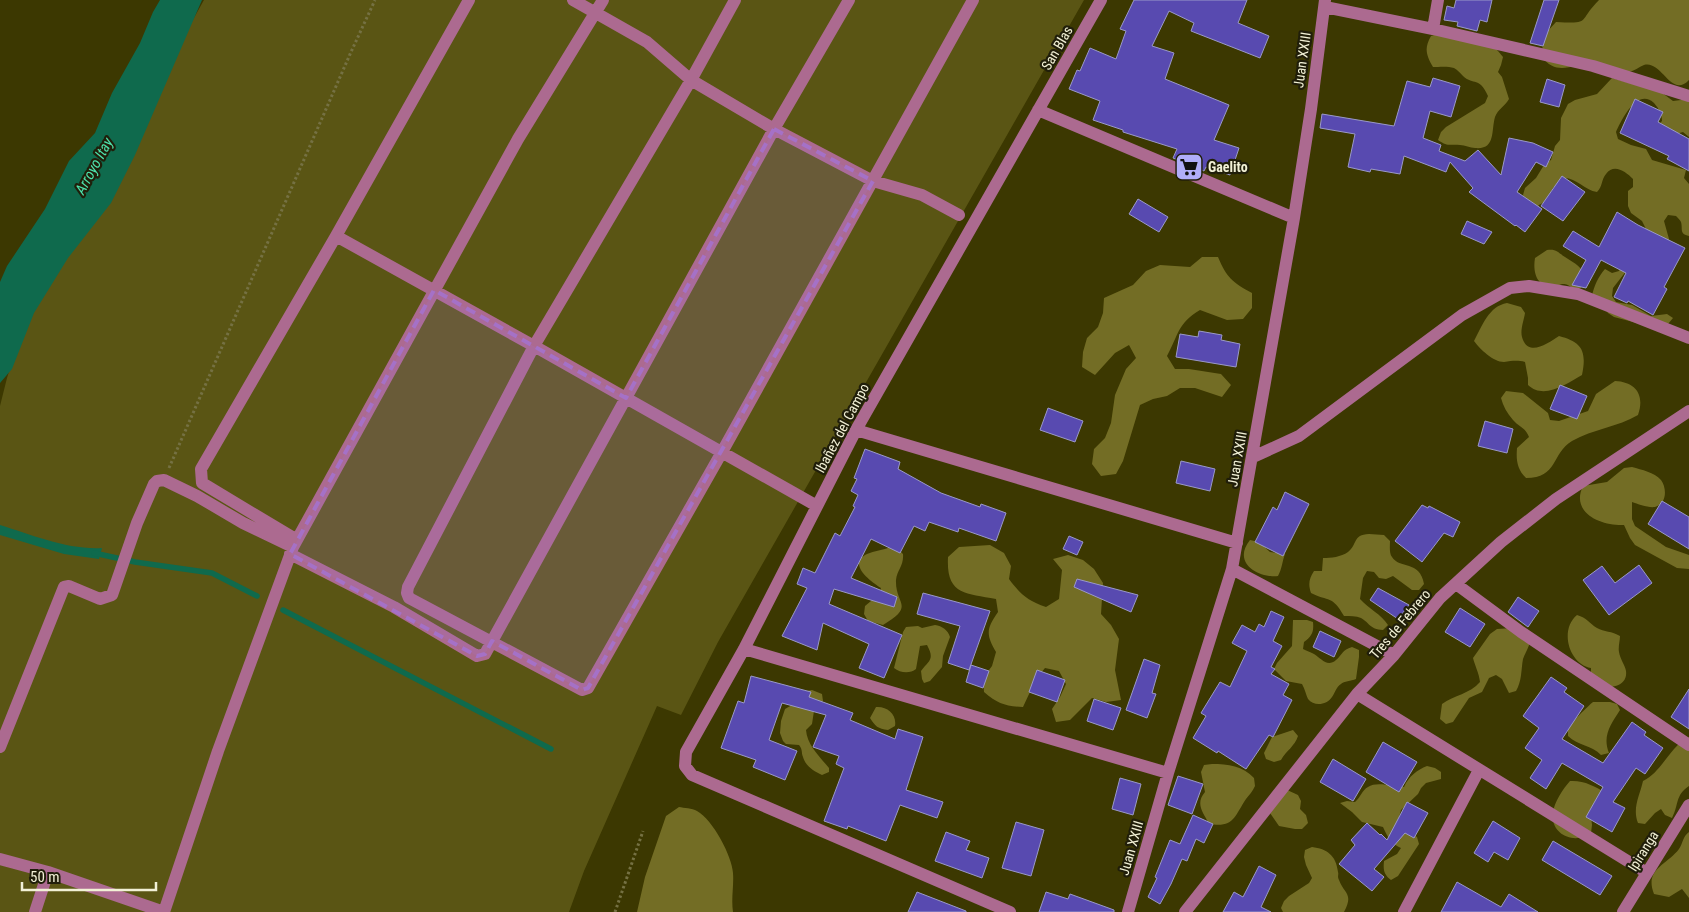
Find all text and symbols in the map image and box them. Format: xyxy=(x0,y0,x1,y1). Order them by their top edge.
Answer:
street label: San Blas xyxy=(1038,23,1076,73)
street label: Juan XXIII xyxy=(1290,31,1314,89)
water label: Arroyo Itay xyxy=(71,134,117,198)
supermarket icon: Gaelito xyxy=(1174,152,1204,182)
place label: Gaelito xyxy=(1208,159,1248,175)
street label: Ibañez del Campo xyxy=(812,381,872,475)
street label: Juan XXIII xyxy=(1224,430,1250,488)
street label: Tres de Febrero xyxy=(1366,586,1434,662)
street label: Juan XXIII xyxy=(1116,819,1146,877)
street label: Ipiranga xyxy=(1624,828,1662,874)
scale bar xyxy=(22,860,156,892)
text: 50 m xyxy=(30,868,60,886)

